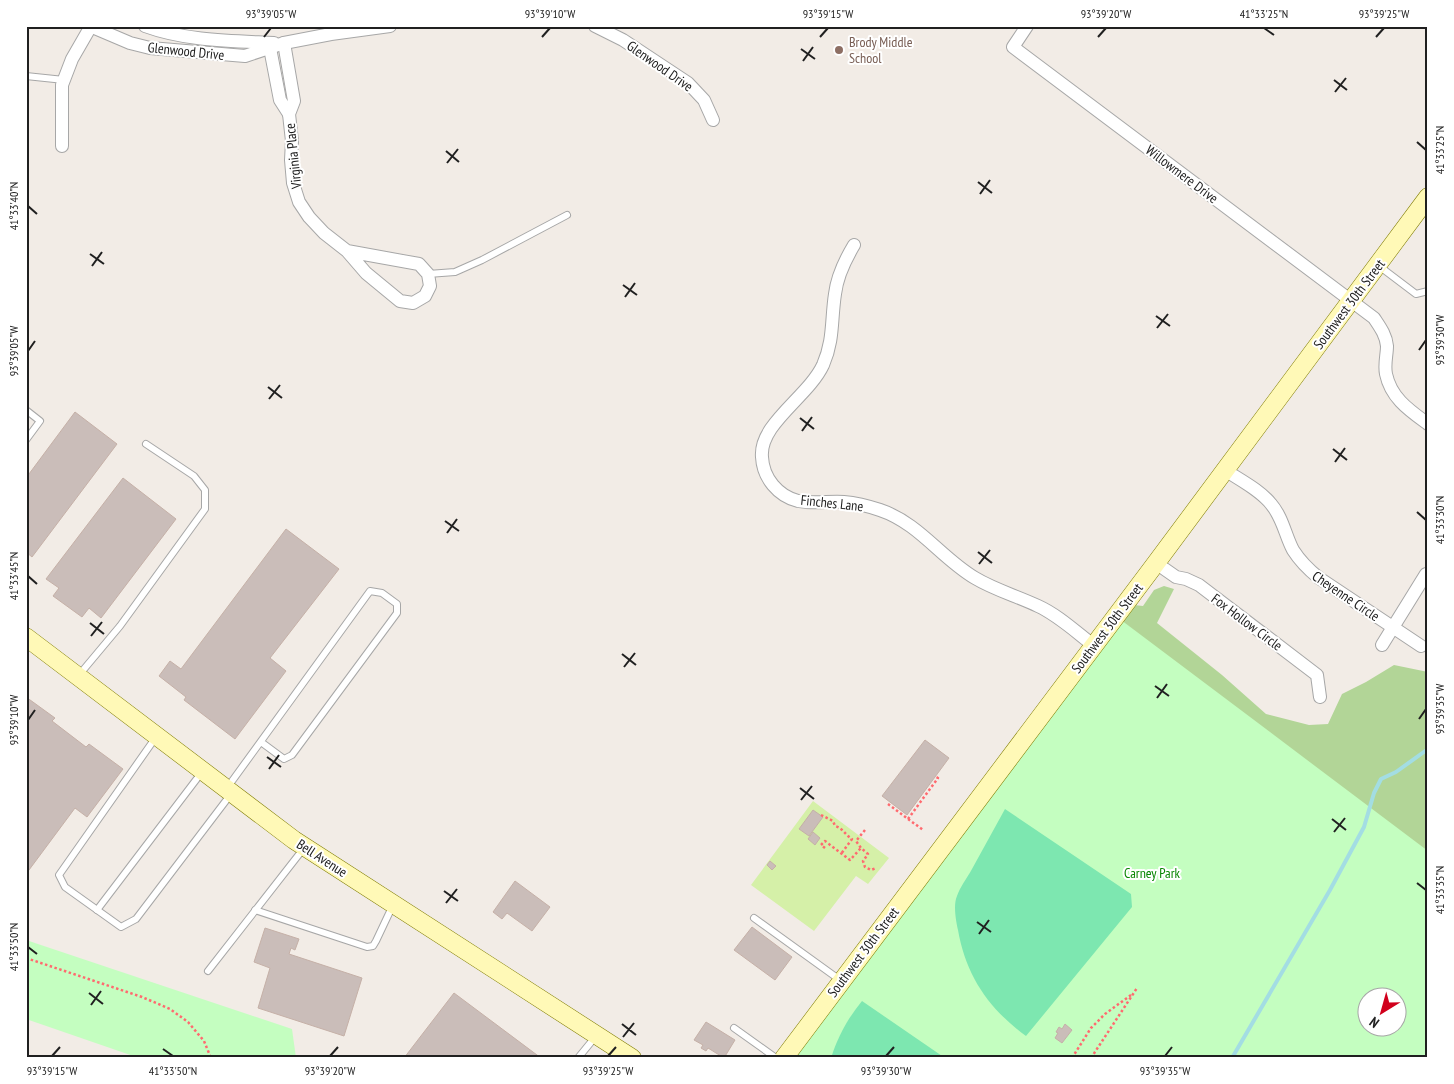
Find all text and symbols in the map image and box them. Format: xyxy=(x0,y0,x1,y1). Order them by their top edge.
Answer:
text: 93°39'05"W xyxy=(246,6,296,21)
text: 93°39'10"W xyxy=(525,6,575,21)
text: 93°39'15"W xyxy=(803,6,853,21)
text: 93°39'20"W xyxy=(1081,6,1131,21)
text: 41°33'25"N xyxy=(1240,6,1288,21)
text: 93°39'25"W xyxy=(1359,6,1409,21)
place label: Brody Middle School xyxy=(849,33,913,67)
street label: Glenwood Drive xyxy=(623,37,697,96)
street label: Glenwood Drive xyxy=(147,38,225,64)
marker: Brody Middle School xyxy=(833,44,845,56)
street label: Virginia Place xyxy=(281,122,305,191)
text: 41°33'25"N xyxy=(1432,126,1447,174)
street label: Willowmere Drive xyxy=(1142,141,1222,207)
text: 41°33'40"N xyxy=(6,182,21,230)
street label: Southwest 30th Street xyxy=(1309,255,1389,353)
text: 93°39'30"W xyxy=(1432,315,1447,365)
text: 93°39'05"W xyxy=(6,326,21,376)
street label: Finches Lane xyxy=(800,491,864,515)
text: 41°33'30"N xyxy=(1432,496,1447,544)
text: 41°33'45"N xyxy=(6,552,21,600)
street label: Cheyenne Circle xyxy=(1309,567,1383,625)
street label: Southwest 30th Street xyxy=(1067,579,1147,677)
street label: Fox Hollow Circle xyxy=(1208,589,1286,655)
text: 93°39'35"W xyxy=(1432,684,1447,734)
text: 93°39'10"W xyxy=(6,695,21,745)
street label: Bell Avenue xyxy=(293,835,351,881)
park label: Carney Park xyxy=(1124,864,1181,882)
text: 41°33'35"N xyxy=(1432,866,1447,914)
street label: Southwest 30th Street xyxy=(823,903,903,1001)
text: 41°33'50"N xyxy=(6,923,21,971)
north arrow xyxy=(1356,986,1406,1036)
text: N xyxy=(1366,1013,1383,1032)
text: 93°39'15"W xyxy=(27,1063,77,1078)
text: 41°33'50"N xyxy=(149,1063,197,1078)
text: 93°39'20"W xyxy=(305,1063,355,1078)
text: 93°39'25"W xyxy=(583,1063,633,1078)
text: 93°39'30"W xyxy=(861,1063,911,1078)
text: 93°39'35"W xyxy=(1140,1063,1190,1078)

